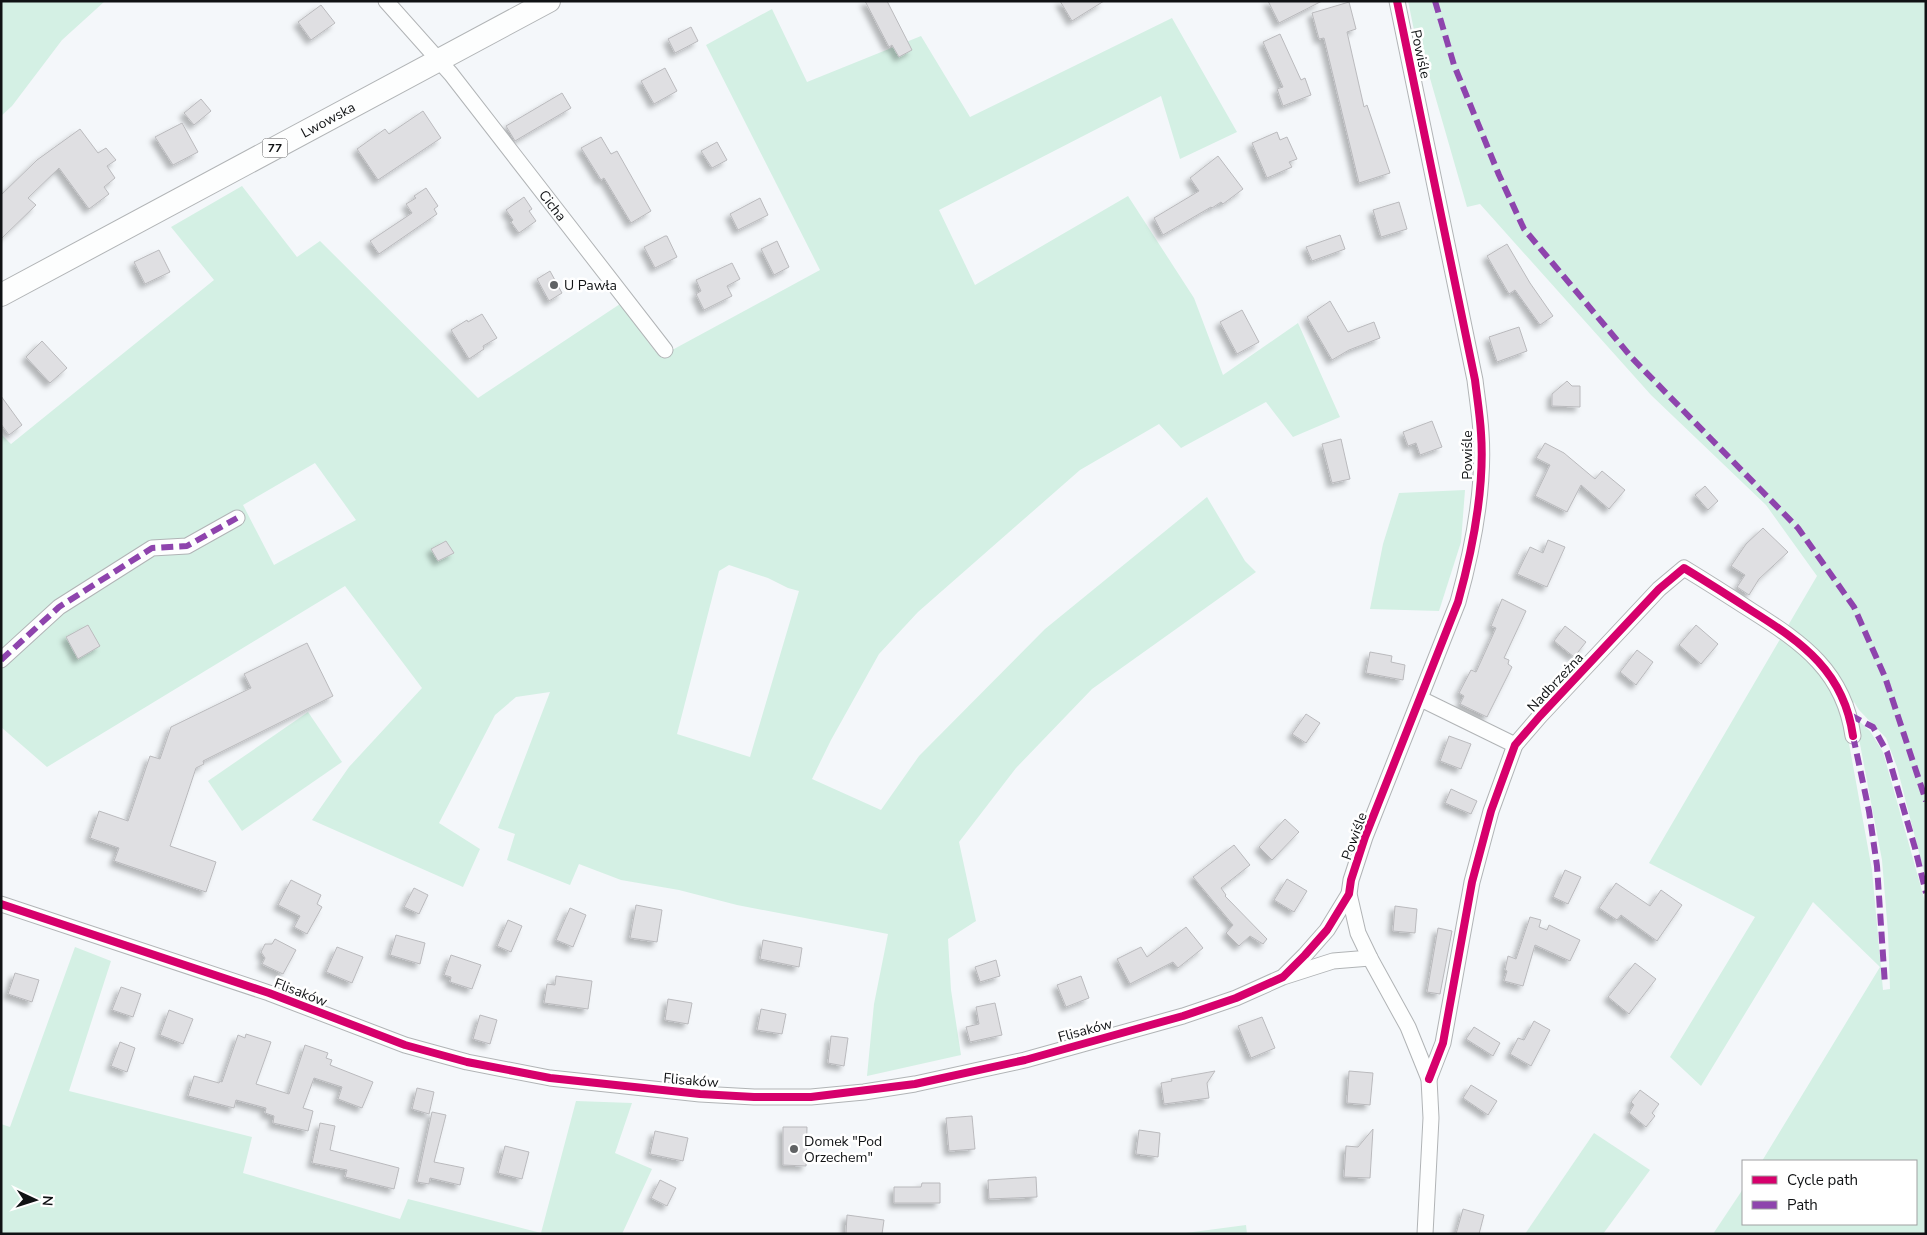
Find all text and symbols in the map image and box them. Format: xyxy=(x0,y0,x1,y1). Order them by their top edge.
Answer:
street label: Powiśle xyxy=(1406,28,1435,80)
street label: Lwowska xyxy=(298,98,359,142)
road number: 77 xyxy=(262,138,288,158)
street label: Cicha xyxy=(534,186,571,225)
place label: U Pawła xyxy=(564,276,617,295)
marker: U Pawła xyxy=(548,279,560,291)
street label: Powiśle xyxy=(1458,430,1477,480)
street label: Nadbrzeżna xyxy=(1523,649,1588,716)
street label: Powiśle xyxy=(1337,810,1372,863)
street label: Flisaków xyxy=(272,974,330,1011)
street label: Flisaków xyxy=(1056,1014,1115,1047)
street label: Flisaków xyxy=(662,1069,720,1092)
place label: Domek "Pod Orzechem" xyxy=(804,1132,882,1167)
marker: Domek "Pod Orzechem" xyxy=(788,1143,800,1155)
legend xyxy=(1742,1160,1917,1225)
text: Cycle path xyxy=(1787,1170,1858,1190)
north arrow xyxy=(10,1175,60,1225)
text: N xyxy=(38,1195,57,1207)
text: Path xyxy=(1787,1195,1818,1215)

